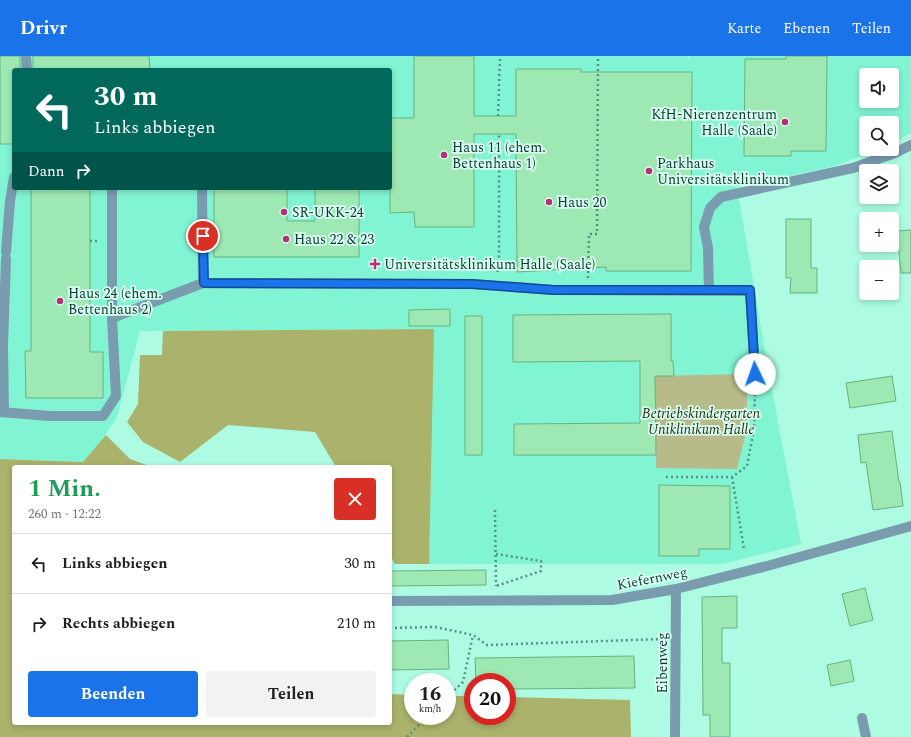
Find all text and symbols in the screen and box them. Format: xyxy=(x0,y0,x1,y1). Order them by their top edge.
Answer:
text: Drivr xyxy=(20,14,67,43)
text: Karte xyxy=(727,18,761,39)
text: Ebenen xyxy=(783,18,830,39)
text: Teilen xyxy=(852,18,891,39)
map controls xyxy=(859,68,899,300)
button: sound xyxy=(859,68,899,108)
text: 30 m xyxy=(94,75,158,118)
icon: left xyxy=(28,84,80,136)
place label: KfH-Nierenzentrum Halle (Saale) xyxy=(651,104,777,141)
text: Links abbiegen xyxy=(94,114,215,141)
button: search xyxy=(859,116,899,156)
marker: KfH-Nierenzentrum Halle (Saale) xyxy=(780,117,790,127)
place label: Haus 11 (ehem. Bettenhaus 1) xyxy=(452,137,546,174)
marker: Haus 11 (ehem. Bettenhaus 1) xyxy=(439,150,449,160)
place label: Parkhaus Universitätsklinikum xyxy=(657,153,789,190)
text: Dann xyxy=(28,160,64,183)
icon: right xyxy=(72,160,94,182)
button: layers xyxy=(859,164,899,204)
marker: Parkhaus Universitätsklinikum xyxy=(644,166,654,176)
place label: Haus 20 xyxy=(557,192,607,213)
marker: Haus 20 xyxy=(544,197,554,207)
place label: SR-UKK-24 xyxy=(292,202,364,223)
marker: SR-UKK-24 xyxy=(279,207,289,217)
button: + xyxy=(859,212,899,252)
pin xyxy=(186,219,220,253)
icon: arrive xyxy=(192,225,214,247)
place label: Haus 22 & 23 xyxy=(294,229,374,250)
marker: Haus 22 & 23 xyxy=(281,234,291,244)
place label: Universitätsklinikum Halle (Saale) xyxy=(384,254,595,275)
marker: Universitätsklinikum Halle (Saale) xyxy=(369,258,381,270)
button: − xyxy=(859,260,899,300)
place label: Haus 24 (ehem. Bettenhaus 2) xyxy=(68,283,162,320)
marker: Haus 24 (ehem. Bettenhaus 2) xyxy=(55,296,65,306)
position arrow xyxy=(734,353,776,395)
park label: Betriebskindergarten Uniklinikum Halle xyxy=(642,403,761,440)
text: 1 Min. xyxy=(28,471,101,507)
button: close xyxy=(334,478,376,520)
text: 260 m · 12:22 xyxy=(28,504,101,524)
text: Links abbiegen xyxy=(62,552,167,575)
text: 30 m xyxy=(344,552,376,575)
icon: left xyxy=(28,553,50,575)
street label: Kiefernweg xyxy=(615,561,689,596)
text: Rechts abbiegen xyxy=(62,612,175,635)
text: 210 m xyxy=(337,612,376,635)
icon: right xyxy=(28,613,50,635)
street label: Eibenweg xyxy=(652,632,673,694)
button: Beenden xyxy=(28,671,198,717)
button: Teilen xyxy=(206,671,376,717)
speed limit sign: 20 xyxy=(464,673,516,725)
text: 16 xyxy=(419,679,441,709)
text: km/h xyxy=(419,701,441,717)

